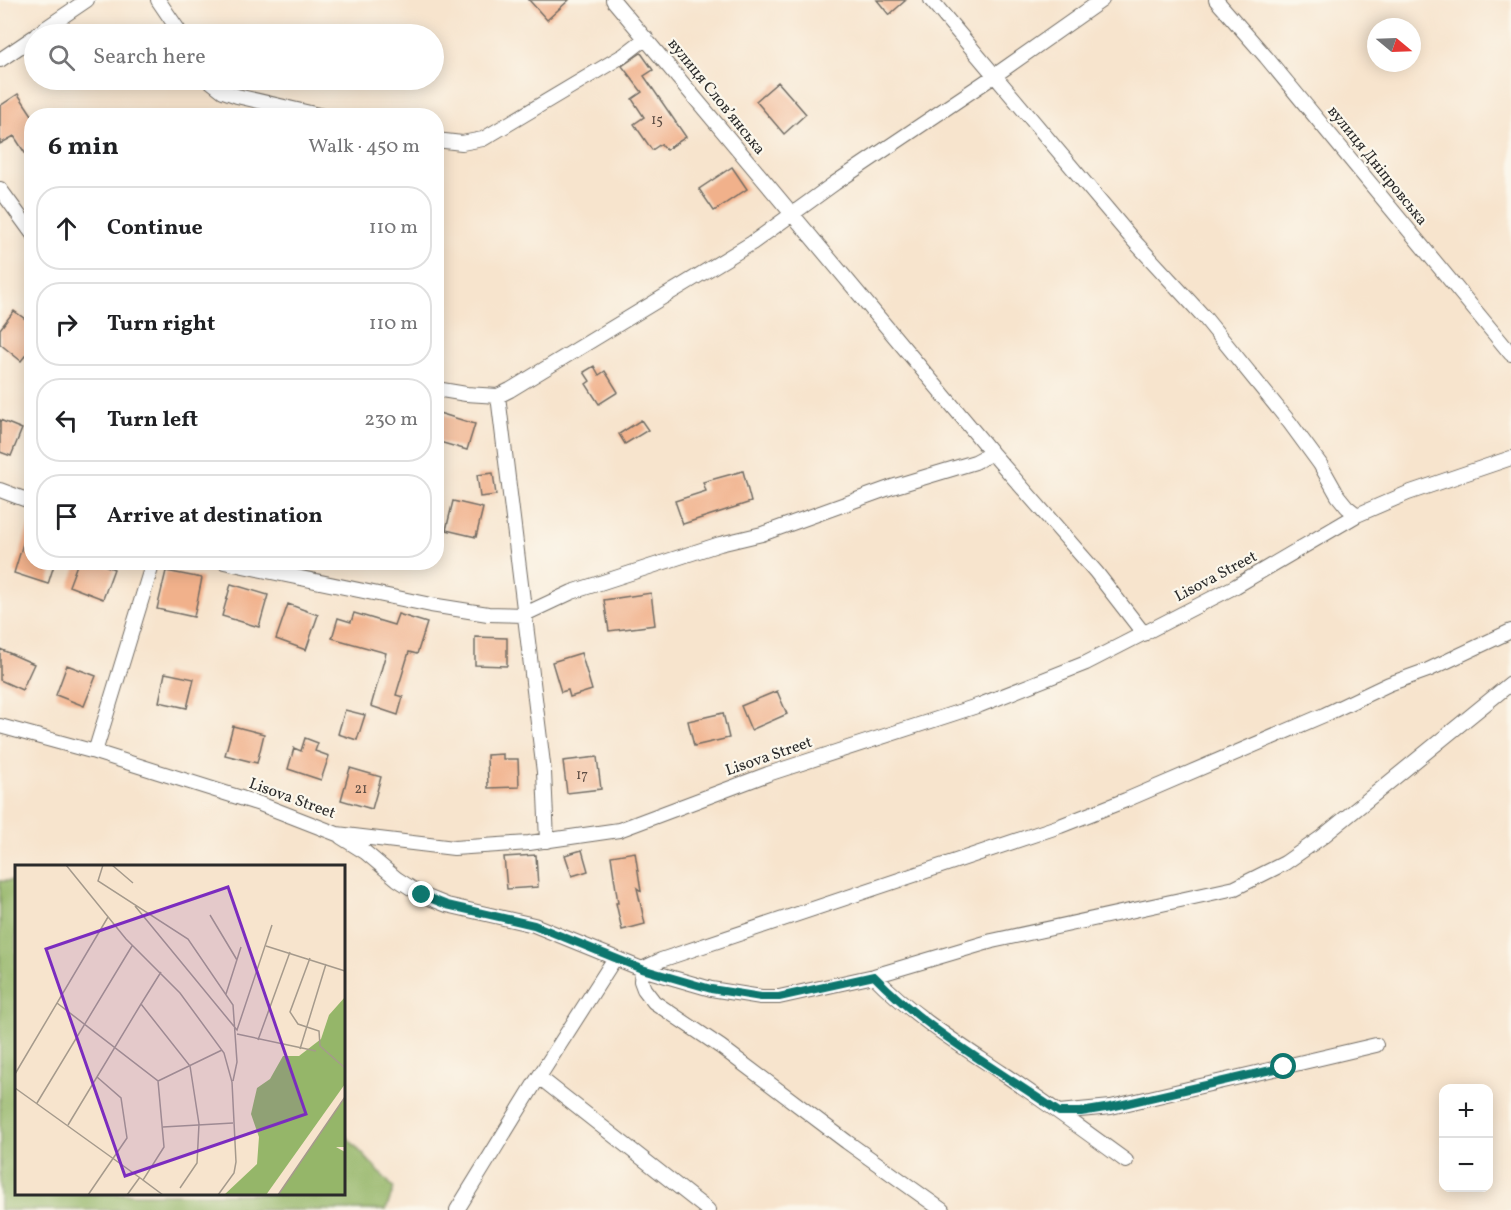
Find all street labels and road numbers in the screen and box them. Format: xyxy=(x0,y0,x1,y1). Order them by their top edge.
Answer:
street label: вулиця Словʼянська xyxy=(662,34,770,160)
street label: вулиця Дніпровська xyxy=(1322,101,1432,231)
street label: Lisova Street xyxy=(1171,546,1261,608)
street label: Lisova Street xyxy=(723,732,816,782)
street label: Lisova Street xyxy=(246,773,339,825)

